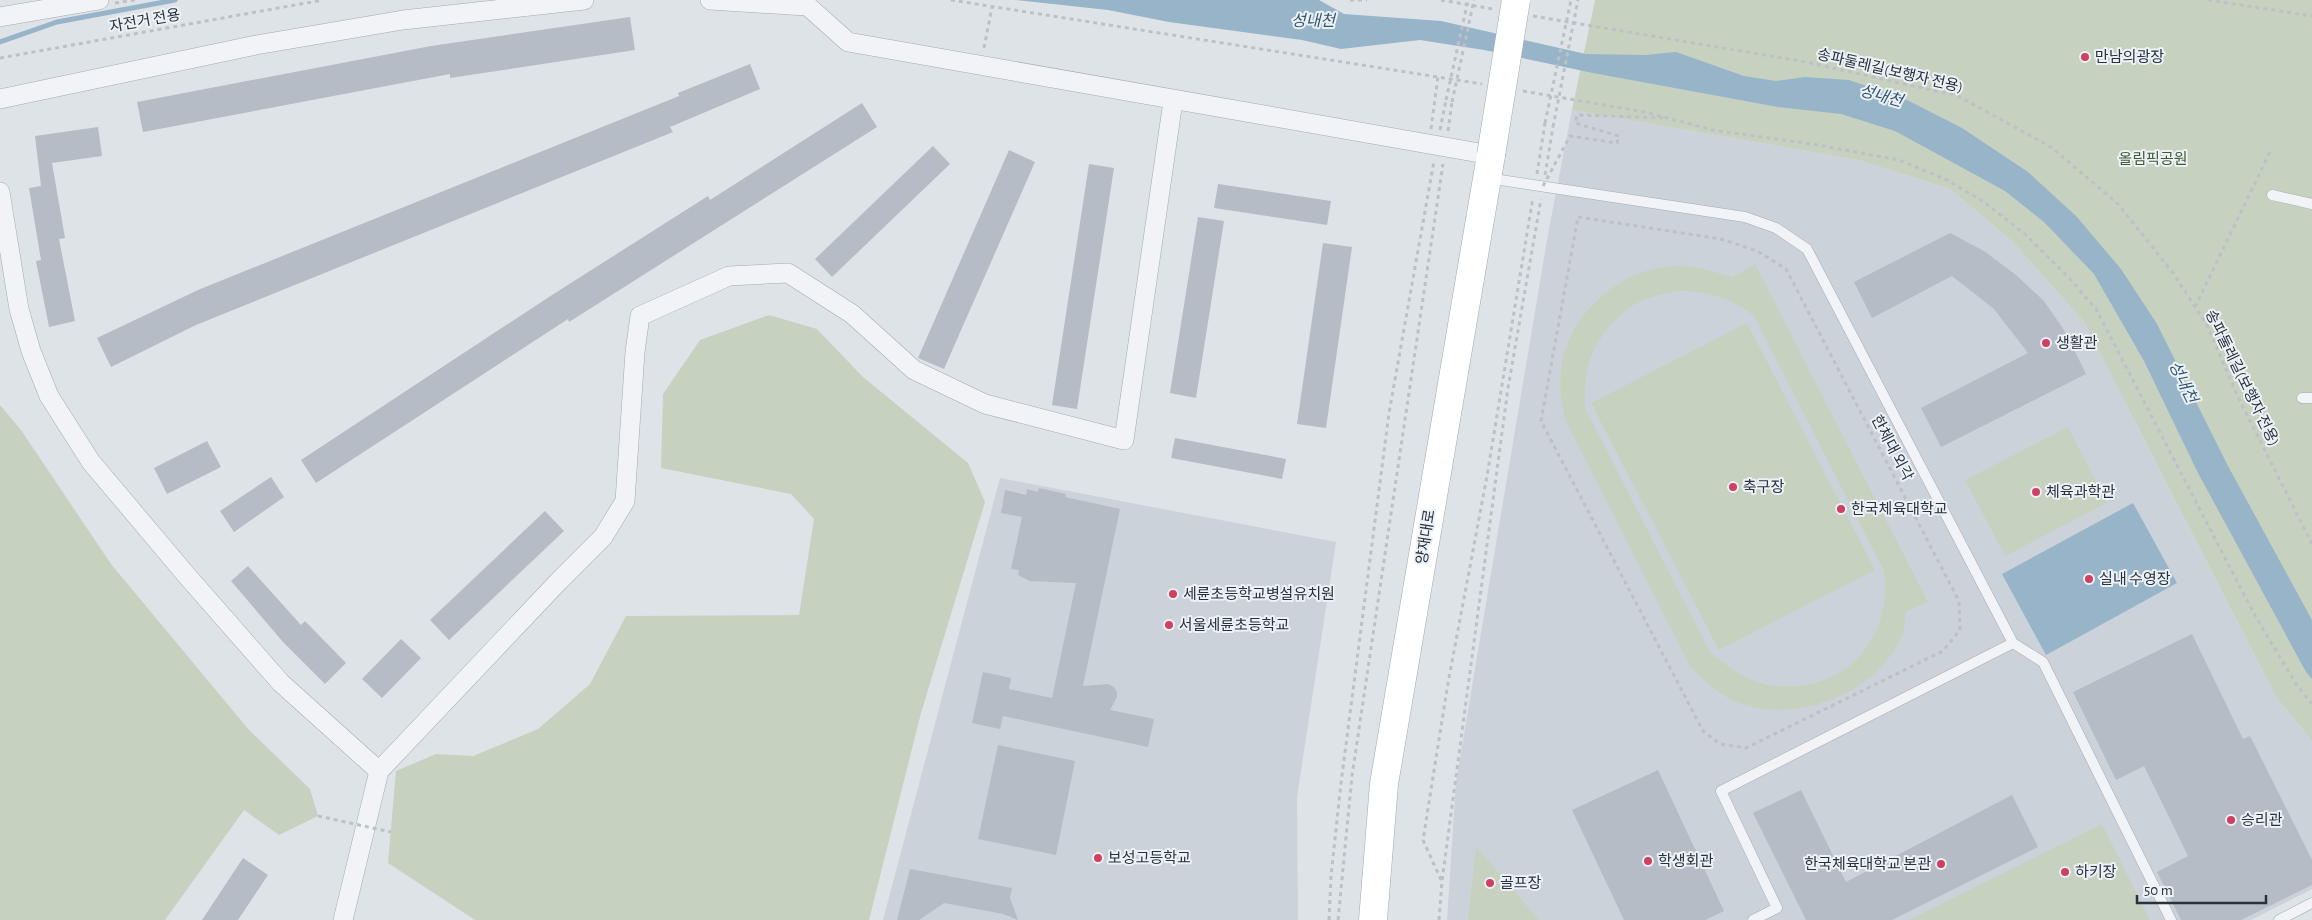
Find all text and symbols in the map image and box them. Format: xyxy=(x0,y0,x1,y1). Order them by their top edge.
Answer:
street label: 자전거 전용 xyxy=(108,6,182,35)
water label: 성내천 xyxy=(1291,12,1337,29)
street label: 송파둘레길(보행자 전용) xyxy=(1816,46,1965,95)
place label: 만남의광장 xyxy=(2095,49,2164,65)
marker: 만남의광장 xyxy=(2079,51,2091,63)
water label: 성내천 xyxy=(1858,82,1907,110)
park label: 올림픽공원 xyxy=(2118,151,2188,167)
street label: 송파둘레길(보행자 전용) xyxy=(2203,307,2282,448)
place label: 생활관 xyxy=(2056,335,2098,351)
marker: 생활관 xyxy=(2040,337,2052,349)
water label: 성내천 xyxy=(2166,358,2202,407)
street label: 한체대 외각 xyxy=(1869,412,1916,483)
place label: 축구장 xyxy=(1743,479,1785,495)
marker: 축구장 xyxy=(1727,481,1739,493)
place label: 체육과학관 xyxy=(2046,483,2115,500)
marker: 체육과학관 xyxy=(2030,486,2042,498)
place label: 한국체육대학교 xyxy=(1851,500,1948,517)
marker: 한국체육대학교 xyxy=(1835,503,1847,515)
street label: 양재대로 xyxy=(1413,508,1438,565)
place label: 실내 수영장 xyxy=(2099,571,2171,587)
marker: 실내 수영장 xyxy=(2083,573,2095,585)
place label: 세륜초등학교병설유치원 xyxy=(1183,585,1335,602)
marker: 세륜초등학교병설유치원 xyxy=(1167,588,1179,600)
place label: 서울세륜초등학교 xyxy=(1179,616,1289,633)
marker: 서울세륜초등학교 xyxy=(1163,619,1175,631)
place label: 승리관 xyxy=(2241,812,2283,828)
marker: 승리관 xyxy=(2225,814,2237,826)
place label: 보성고등학교 xyxy=(1108,849,1191,866)
marker: 보성고등학교 xyxy=(1092,852,1104,864)
place label: 학생회관 xyxy=(1658,852,1713,869)
marker: 학생회관 xyxy=(1642,855,1654,867)
place label: 한국체육대학교 본관 xyxy=(1804,855,1931,872)
marker: 한국체육대학교 본관 xyxy=(1935,858,1947,870)
place label: 하키장 xyxy=(2075,864,2117,880)
marker: 하키장 xyxy=(2059,866,2071,878)
scale bar xyxy=(2137,872,2266,904)
place label: 골프장 xyxy=(1500,875,1542,891)
marker: 골프장 xyxy=(1484,877,1496,889)
text: 50 m xyxy=(2144,883,2173,898)

